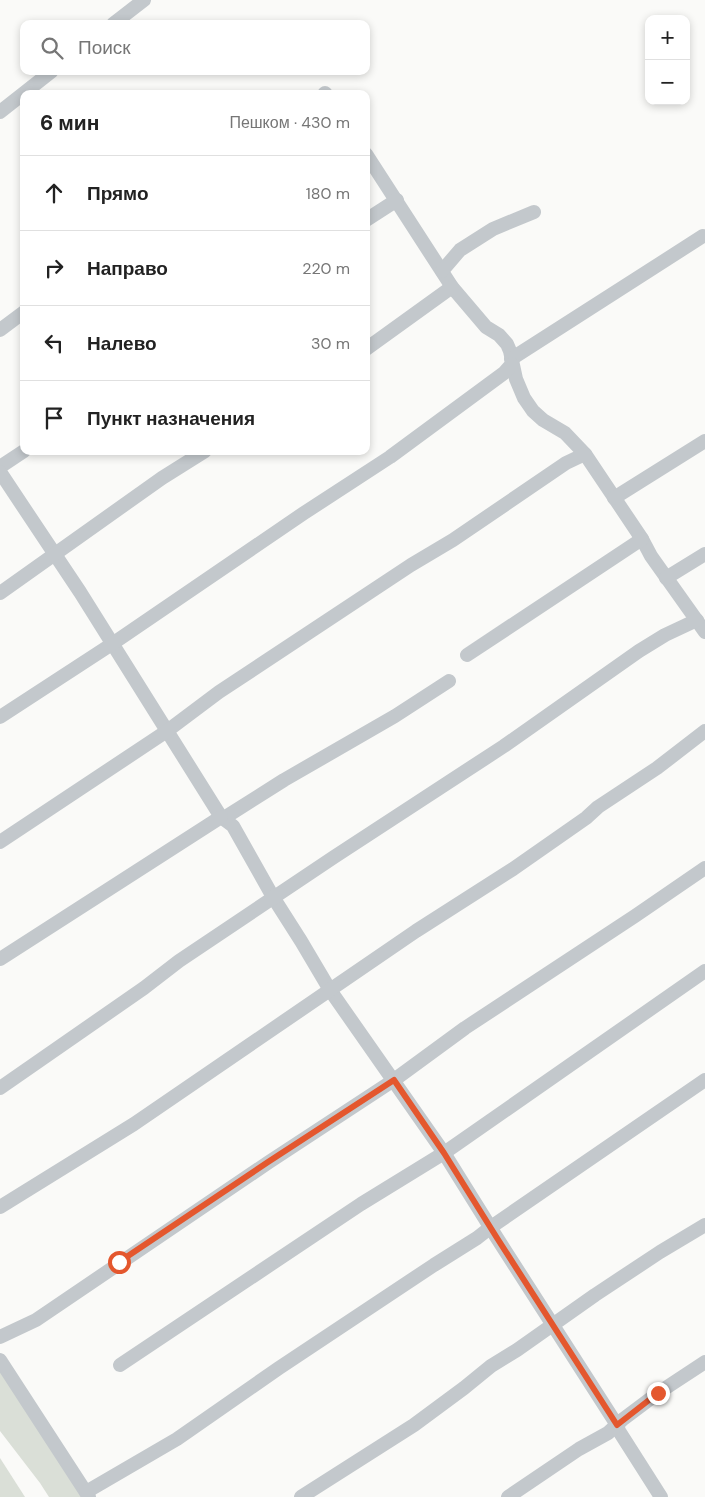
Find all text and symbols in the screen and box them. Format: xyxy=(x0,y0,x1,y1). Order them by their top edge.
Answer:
map controls xyxy=(645,15,690,105)
button: + xyxy=(645,15,690,60)
search box xyxy=(20,20,370,75)
icon: search xyxy=(38,34,66,62)
text: Поиск xyxy=(78,35,131,60)
button: − xyxy=(645,60,690,105)
text: 6 мин xyxy=(40,109,99,137)
text: Пешком · 430 m xyxy=(229,112,350,133)
icon: ahead xyxy=(40,179,68,207)
text: Прямо xyxy=(87,181,149,206)
text: 180 m xyxy=(306,183,350,204)
icon: right xyxy=(40,254,68,282)
text: Направо xyxy=(87,256,168,281)
text: 220 m xyxy=(302,258,350,279)
icon: left xyxy=(40,329,68,357)
text: Налево xyxy=(87,331,157,356)
text: 30 m xyxy=(311,333,350,354)
icon: arrive xyxy=(40,404,68,432)
text: Пункт назначения xyxy=(87,406,255,431)
route start xyxy=(108,1251,131,1274)
route end xyxy=(647,1382,670,1405)

